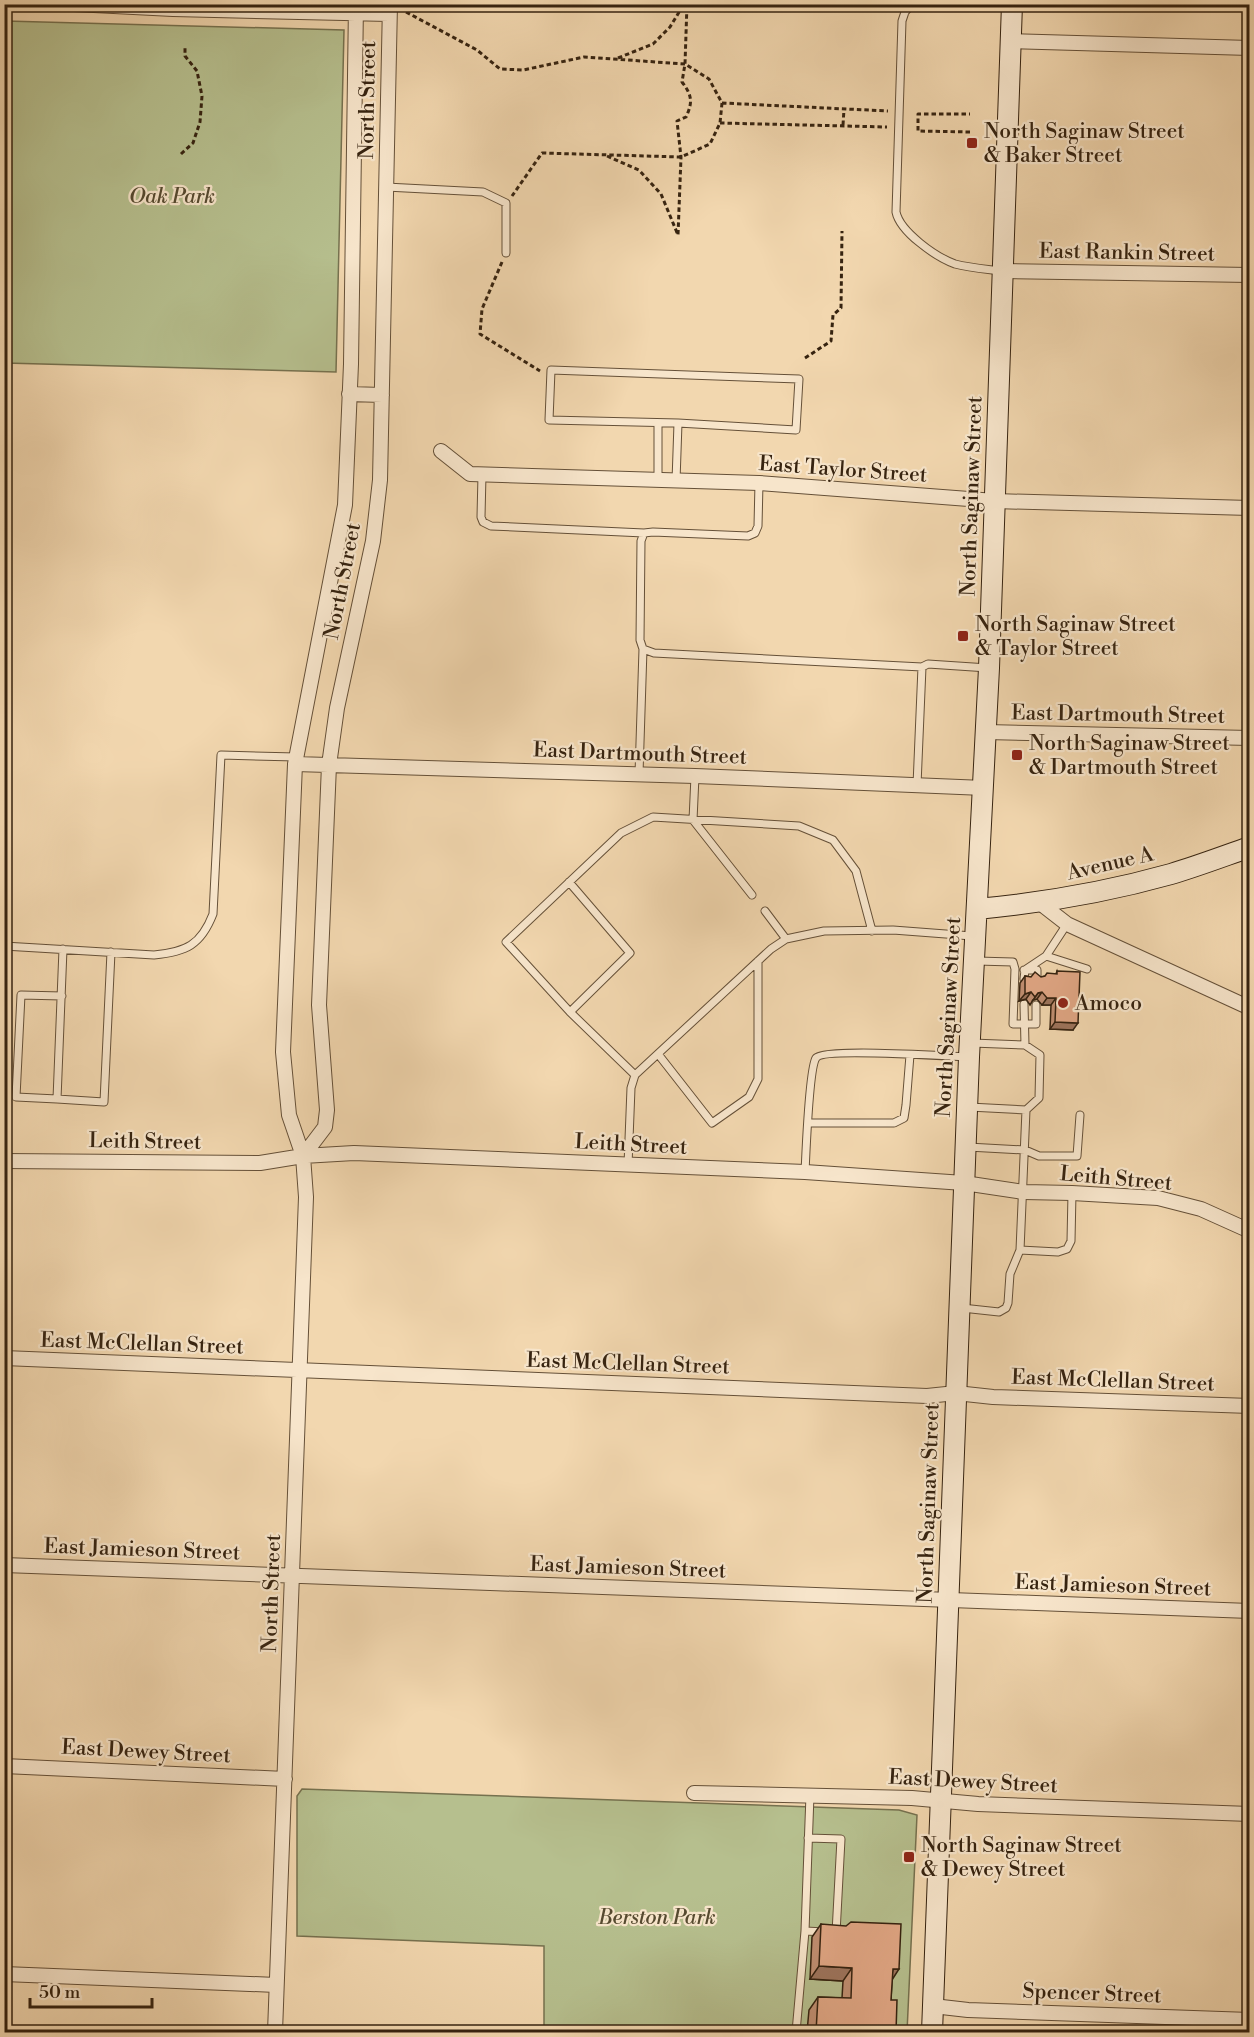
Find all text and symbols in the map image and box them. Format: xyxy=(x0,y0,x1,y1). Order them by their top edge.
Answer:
street label: North Street xyxy=(354,40,382,159)
place label: North Saginaw Street & Baker Street xyxy=(984,119,1185,169)
marker: North Saginaw Street & Baker Street xyxy=(965,136,979,150)
park label: Oak Park xyxy=(129,184,215,210)
street label: East Rankin Street xyxy=(1039,238,1216,268)
street label: North Saginaw Street xyxy=(956,395,989,597)
street label: East Taylor Street xyxy=(758,451,929,489)
street label: North Street xyxy=(319,520,367,642)
place label: North Saginaw Street & Taylor Street xyxy=(975,612,1176,662)
marker: North Saginaw Street & Taylor Street xyxy=(956,629,970,643)
street label: East Dartmouth Street xyxy=(1011,700,1226,730)
place label: North Saginaw Street & Dartmouth Street xyxy=(1029,731,1230,781)
street label: East Dartmouth Street xyxy=(533,737,748,771)
marker: North Saginaw Street & Dartmouth Street xyxy=(1010,748,1024,762)
street label: Avenue A xyxy=(1063,841,1157,887)
street label: North Saginaw Street xyxy=(931,916,967,1118)
place label: Amoco xyxy=(1074,991,1142,1017)
marker: Amoco xyxy=(1056,996,1070,1010)
street label: Leith Street xyxy=(88,1128,202,1156)
street label: Leith Street xyxy=(574,1129,688,1161)
street label: Leith Street xyxy=(1059,1161,1174,1197)
street label: East McClellan Street xyxy=(40,1327,245,1361)
street label: East McClellan Street xyxy=(526,1347,731,1381)
street label: East McClellan Street xyxy=(1011,1364,1216,1398)
street label: North Saginaw Street xyxy=(913,1402,946,1604)
street label: North Street xyxy=(257,1533,287,1653)
street label: East Jamieson Street xyxy=(43,1534,241,1566)
street label: East Jamieson Street xyxy=(529,1552,727,1584)
street label: East Jamieson Street xyxy=(1014,1570,1212,1602)
street label: East Dewey Street xyxy=(61,1735,232,1769)
street label: East Dewey Street xyxy=(888,1765,1059,1799)
place label: North Saginaw Street & Dewey Street xyxy=(921,1833,1122,1883)
marker: North Saginaw Street & Dewey Street xyxy=(902,1850,916,1864)
park label: Berston Park xyxy=(597,1905,716,1931)
scale bar xyxy=(30,1971,152,2009)
street label: Spencer Street xyxy=(1022,1979,1162,2009)
text: 50 m xyxy=(39,1981,81,2004)

